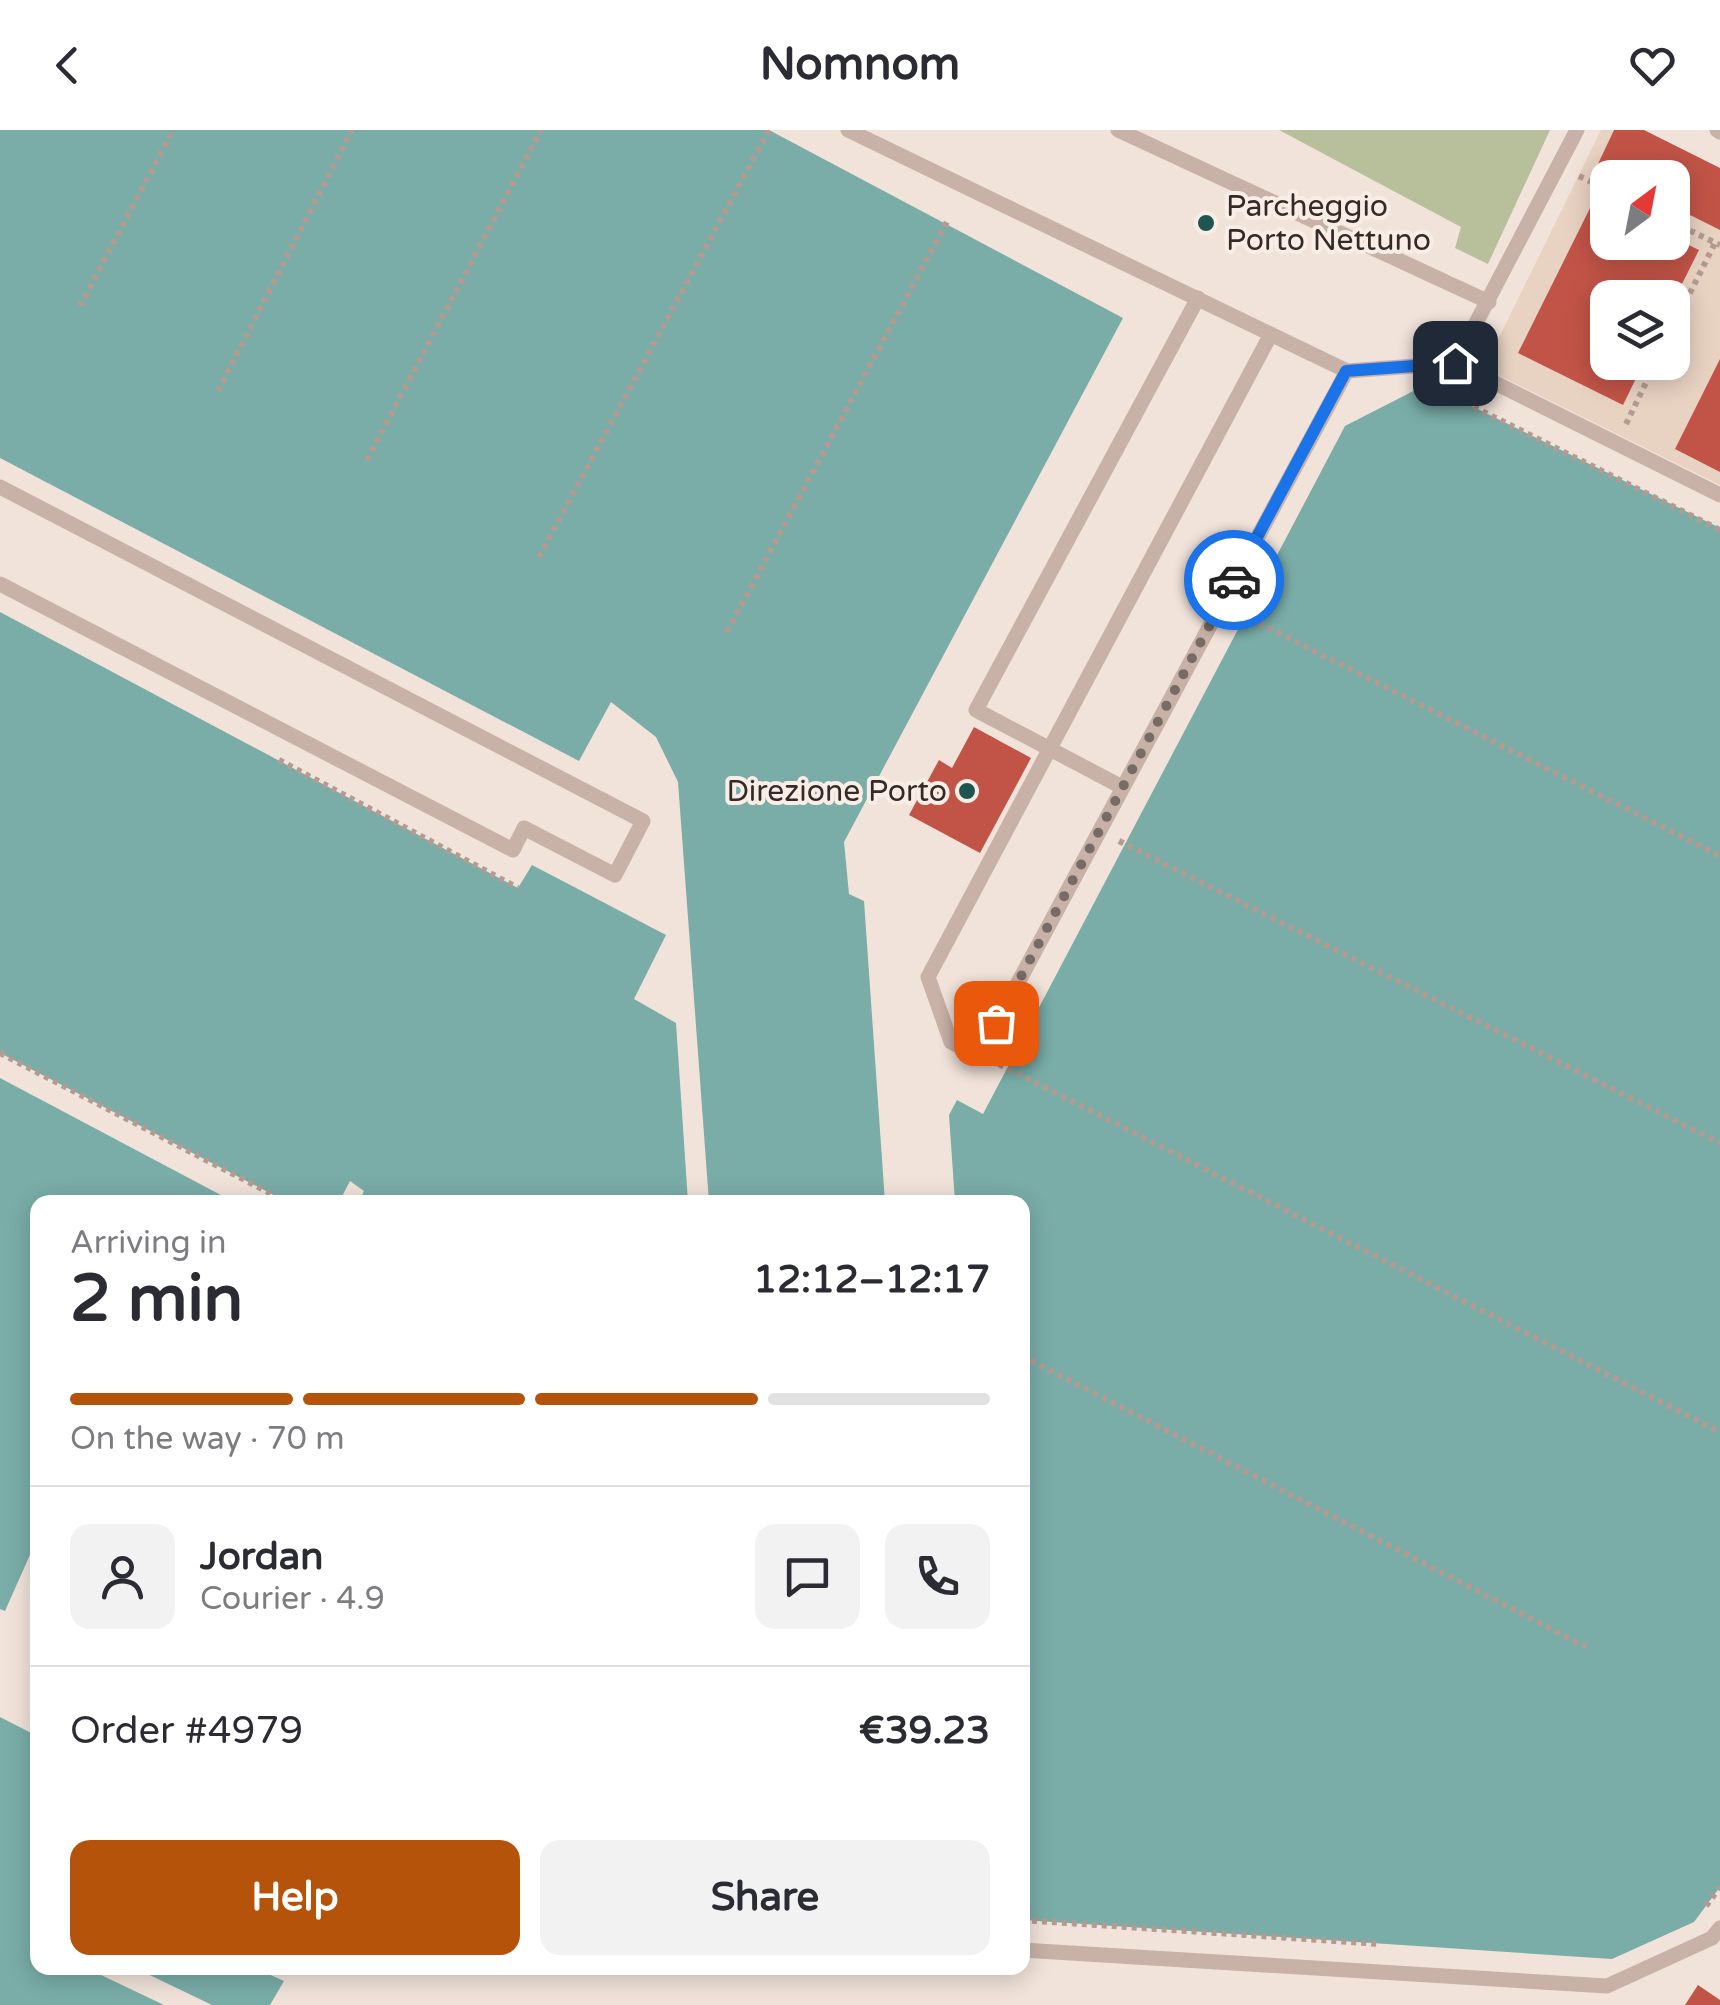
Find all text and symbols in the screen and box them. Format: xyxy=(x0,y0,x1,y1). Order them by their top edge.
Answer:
icon: back xyxy=(40,38,95,93)
text: Nomnom xyxy=(760,38,960,92)
icon: heart xyxy=(1625,38,1680,93)
north arrow xyxy=(1590,160,1690,260)
map controls xyxy=(1590,160,1690,380)
place label: Parcheggio Porto Nettuno xyxy=(1226,188,1431,259)
marker: Parcheggio Porto Nettuno xyxy=(1195,212,1217,234)
button: layers xyxy=(1590,280,1690,380)
pin xyxy=(1413,321,1498,406)
icon: home xyxy=(1428,336,1483,391)
courier xyxy=(1184,530,1284,630)
icon: car xyxy=(1207,553,1262,608)
place label: Direzione Porto xyxy=(727,773,947,810)
marker: Direzione Porto xyxy=(956,780,978,802)
pin xyxy=(954,981,1039,1066)
icon: bag xyxy=(969,996,1024,1051)
text: Arriving in xyxy=(70,1224,227,1262)
text: 12:12–12:17 xyxy=(753,1257,990,1303)
text: 2 min xyxy=(70,1260,243,1339)
text: On the way · 70 m xyxy=(70,1420,345,1458)
button: person xyxy=(70,1524,175,1629)
button: chat xyxy=(755,1524,860,1629)
button: phone xyxy=(885,1524,990,1629)
text: Jordan xyxy=(200,1534,323,1580)
text: Courier · 4.9 xyxy=(200,1580,385,1618)
text: Order #4979 xyxy=(70,1708,303,1754)
text: €39.23 xyxy=(859,1708,990,1754)
button: Help xyxy=(70,1840,520,1955)
button: Share xyxy=(540,1840,990,1955)

